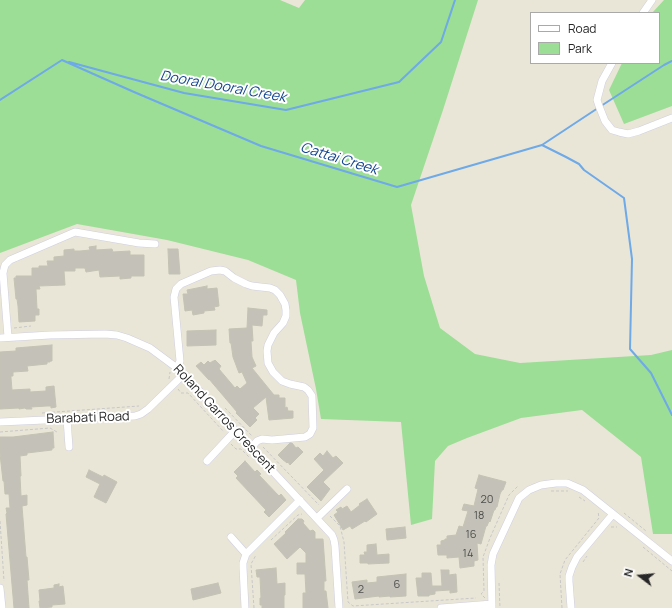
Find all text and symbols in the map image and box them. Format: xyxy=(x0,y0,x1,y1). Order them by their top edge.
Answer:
legend xyxy=(530,12,660,64)
text: Road xyxy=(568,20,596,37)
text: Park xyxy=(568,40,592,57)
water label: Dooral Dooral Creek xyxy=(159,68,287,106)
water label: Cattai Creek xyxy=(298,139,380,179)
street label: Roland Garros Crescent xyxy=(170,362,278,476)
street label: Barabati Road xyxy=(46,409,130,427)
house number: 20 xyxy=(481,493,493,507)
house number: 18 xyxy=(474,509,484,523)
house number: 16 xyxy=(465,528,477,542)
house number: 14 xyxy=(463,547,473,561)
north arrow xyxy=(620,556,660,596)
text: N xyxy=(620,567,636,578)
house number: 6 xyxy=(394,578,400,592)
house number: 2 xyxy=(358,583,364,597)

